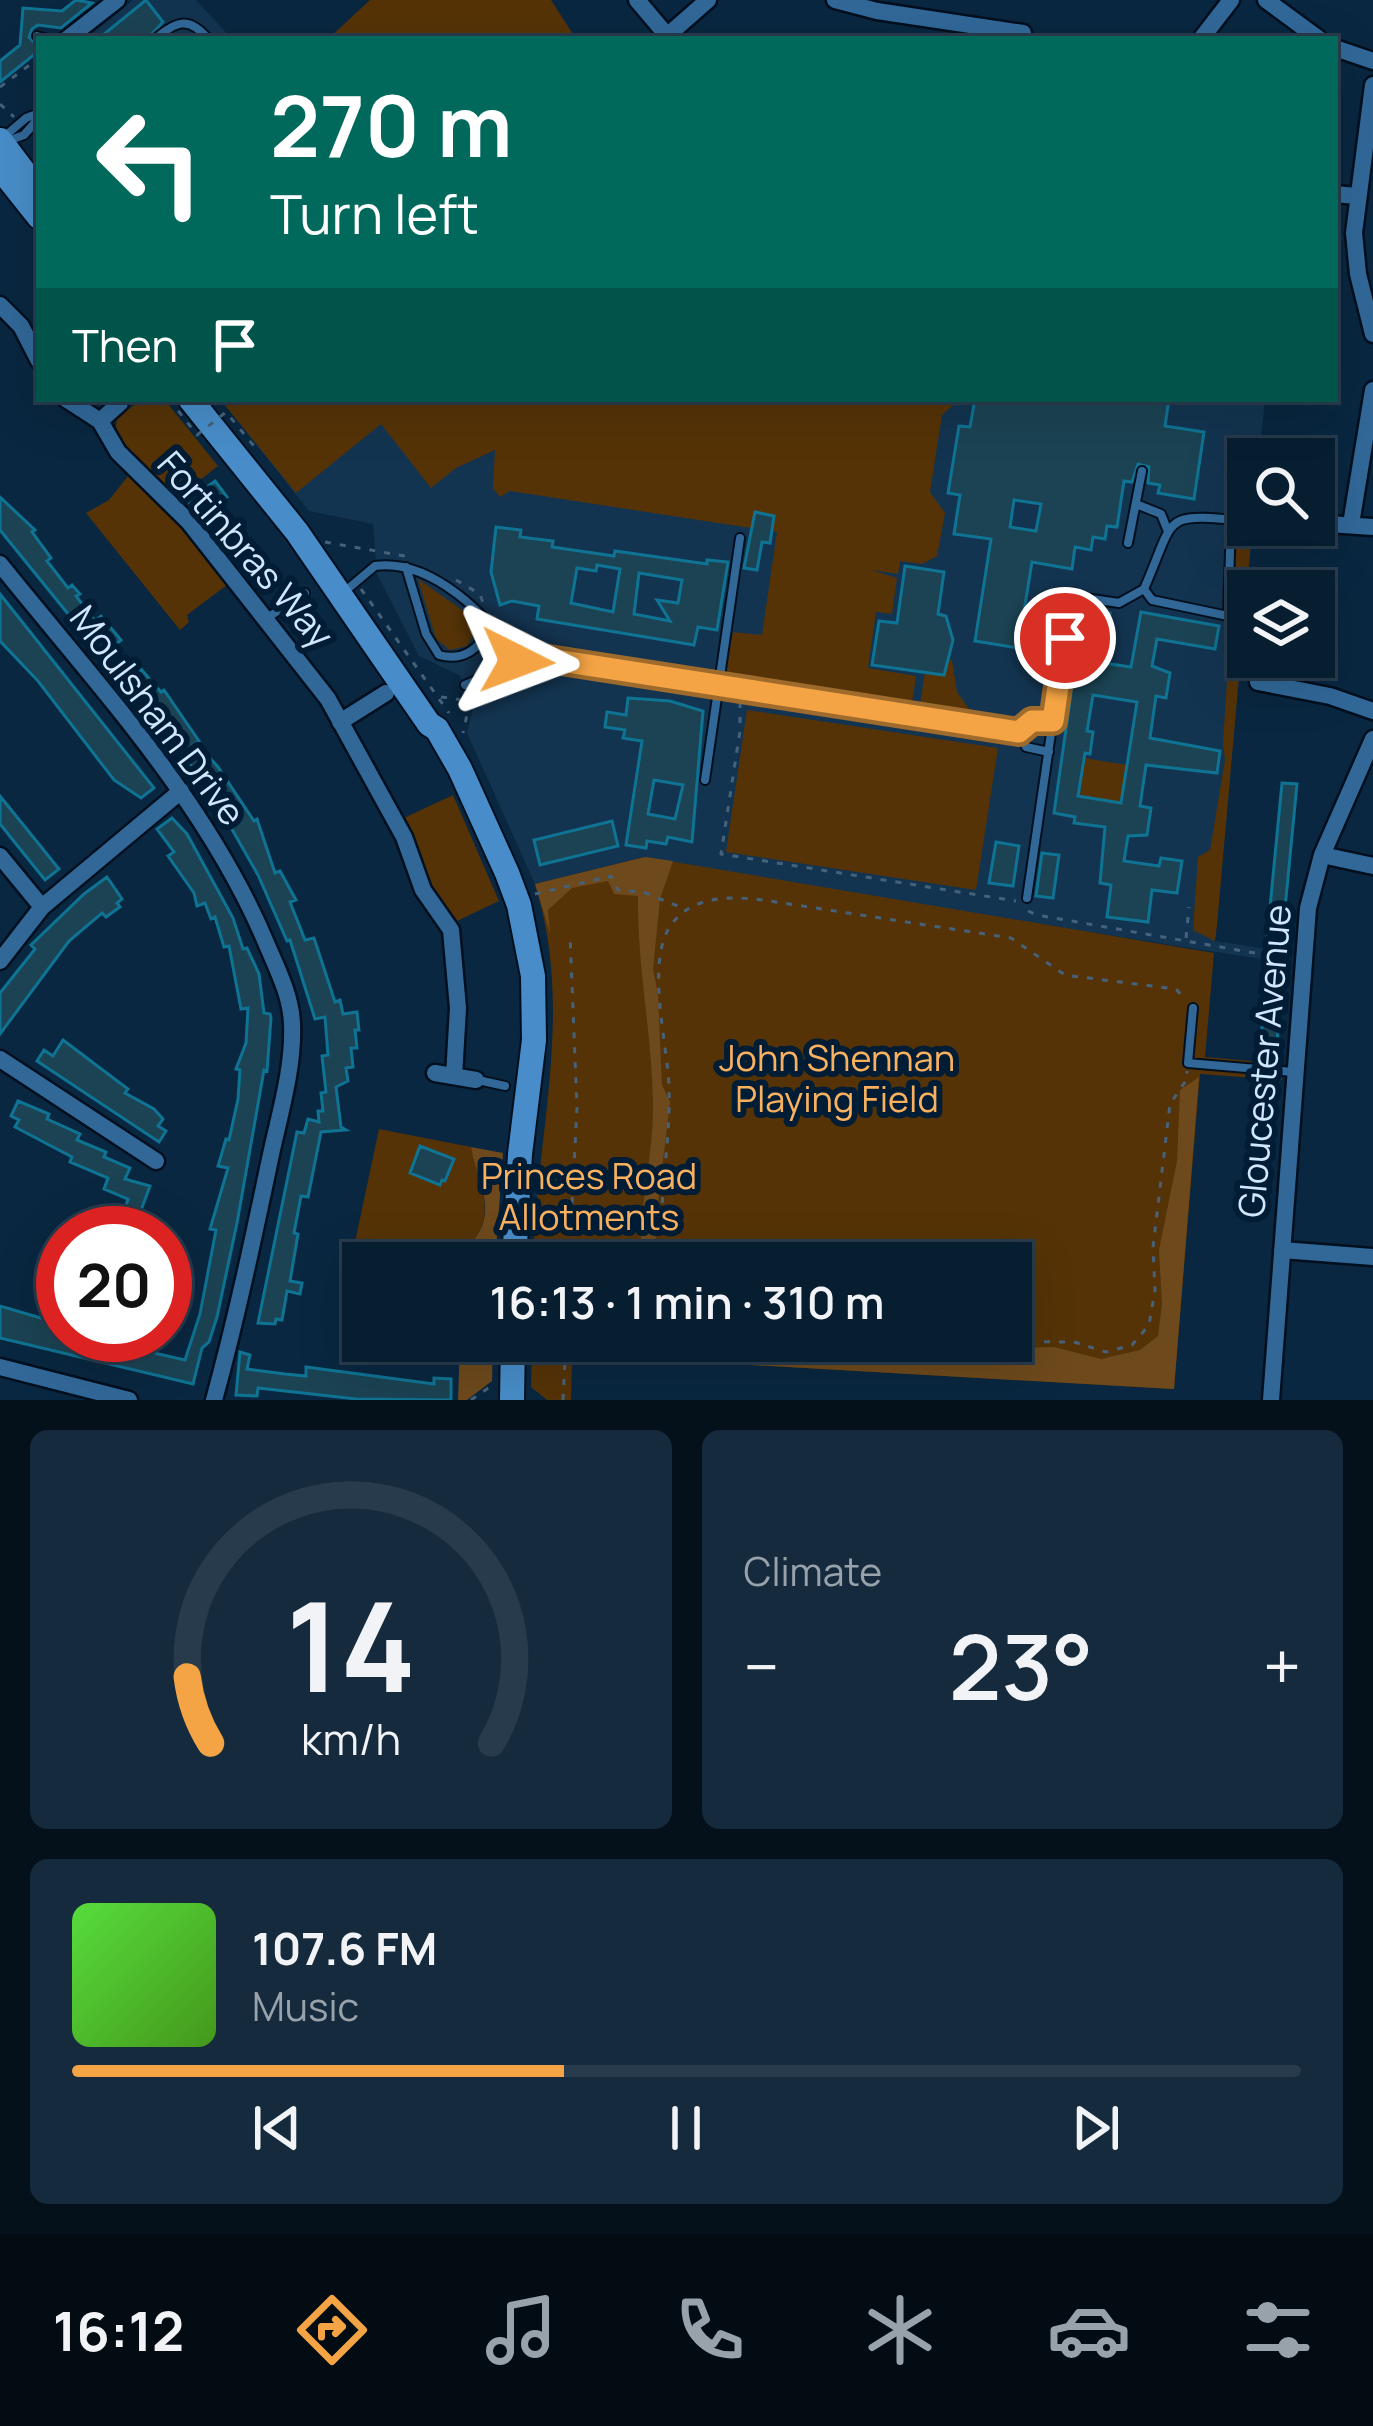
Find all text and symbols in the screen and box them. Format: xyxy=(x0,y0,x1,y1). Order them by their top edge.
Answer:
text: 270 m xyxy=(270,67,512,182)
icon: left xyxy=(72,84,228,240)
text: Turn left xyxy=(270,176,479,250)
icon: arrive xyxy=(202,312,268,378)
text: Then xyxy=(72,314,178,376)
map controls xyxy=(1227,438,1335,678)
button: search xyxy=(1227,438,1335,546)
street label: Fortinbras Way xyxy=(147,440,345,658)
button: layers xyxy=(1227,570,1335,678)
pin xyxy=(1014,587,1116,689)
street label: Moulsham Drive xyxy=(59,595,257,835)
position arrow xyxy=(454,598,580,724)
icon: arrive xyxy=(1032,605,1098,671)
street label: Gloucester Avenue xyxy=(1226,902,1302,1220)
park label: John Shennan Playing Field xyxy=(719,1033,955,1123)
park label: Princes Road Allotments xyxy=(481,1151,697,1241)
speed limit sign: 20 xyxy=(36,1206,192,1362)
text: 16:13 · 1 min · 310 m xyxy=(490,1271,884,1333)
text: Climate xyxy=(744,1544,882,1598)
text: 14 xyxy=(285,1559,416,1729)
text: 23° xyxy=(949,1604,1093,1727)
text: − xyxy=(744,1621,779,1711)
text: + xyxy=(1263,1621,1301,1711)
text: km/h xyxy=(301,1708,401,1767)
text: 107.6 FM xyxy=(252,1917,437,1979)
text: Music xyxy=(252,1979,359,2033)
icon: previous xyxy=(244,2095,310,2161)
icon: pause xyxy=(653,2095,719,2161)
icon: next xyxy=(1063,2095,1129,2161)
icon: directions xyxy=(290,2288,374,2372)
icon: music xyxy=(479,2288,563,2372)
icon: phone xyxy=(668,2288,752,2372)
icon: climate xyxy=(858,2288,942,2372)
icon: car xyxy=(1047,2288,1131,2372)
icon: filters xyxy=(1236,2288,1320,2372)
text: 16:12 xyxy=(53,2293,184,2367)

